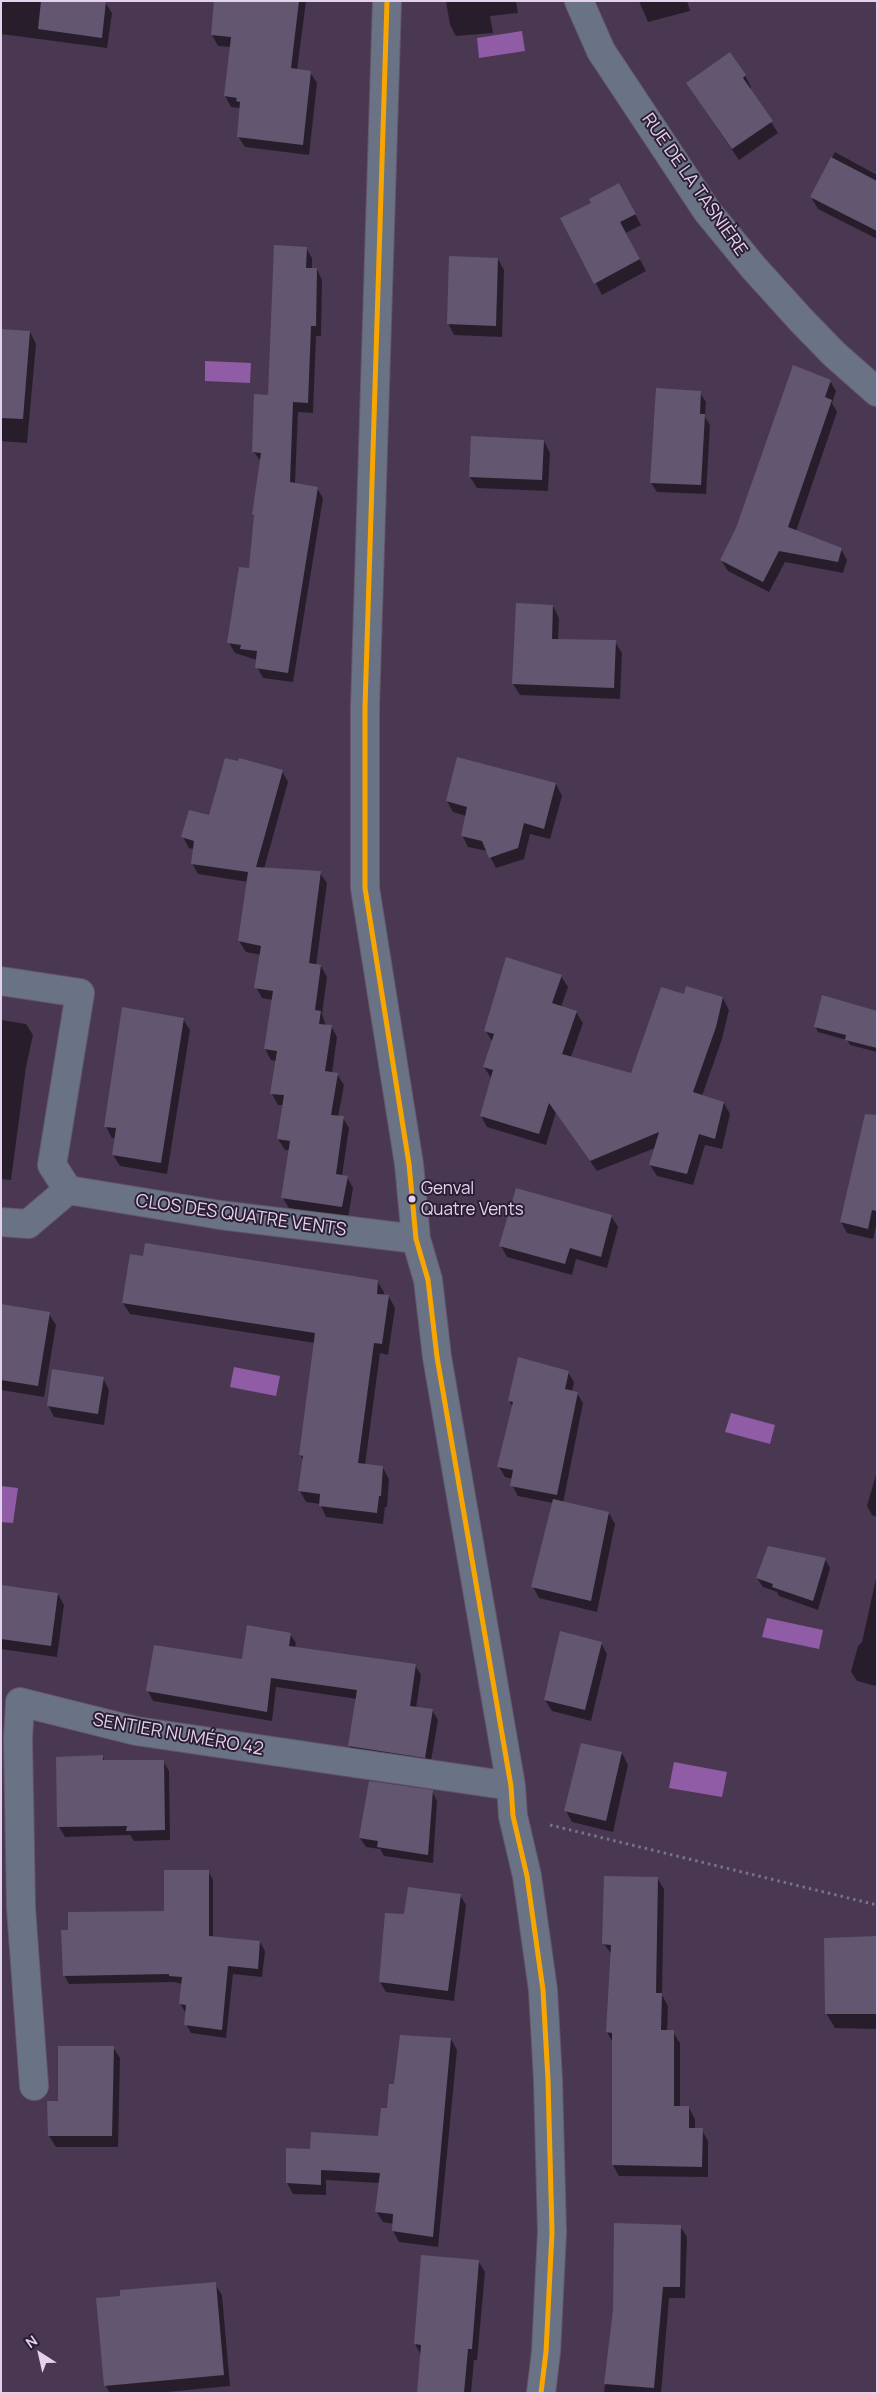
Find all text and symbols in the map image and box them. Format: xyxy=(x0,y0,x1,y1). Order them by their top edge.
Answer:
street label: RUE DE LA TASNIÈRE xyxy=(637,110,751,260)
place label: Genval Quatre Vents xyxy=(421,1179,524,1219)
street label: CLOS DES QUATRE VENTS xyxy=(134,1191,348,1241)
marker: Genval Quatre Vents xyxy=(407,1194,417,1204)
street label: SENTIER NUMÉRO 42 xyxy=(91,1709,265,1761)
north arrow xyxy=(15,2329,65,2379)
text: N xyxy=(22,2331,41,2352)

